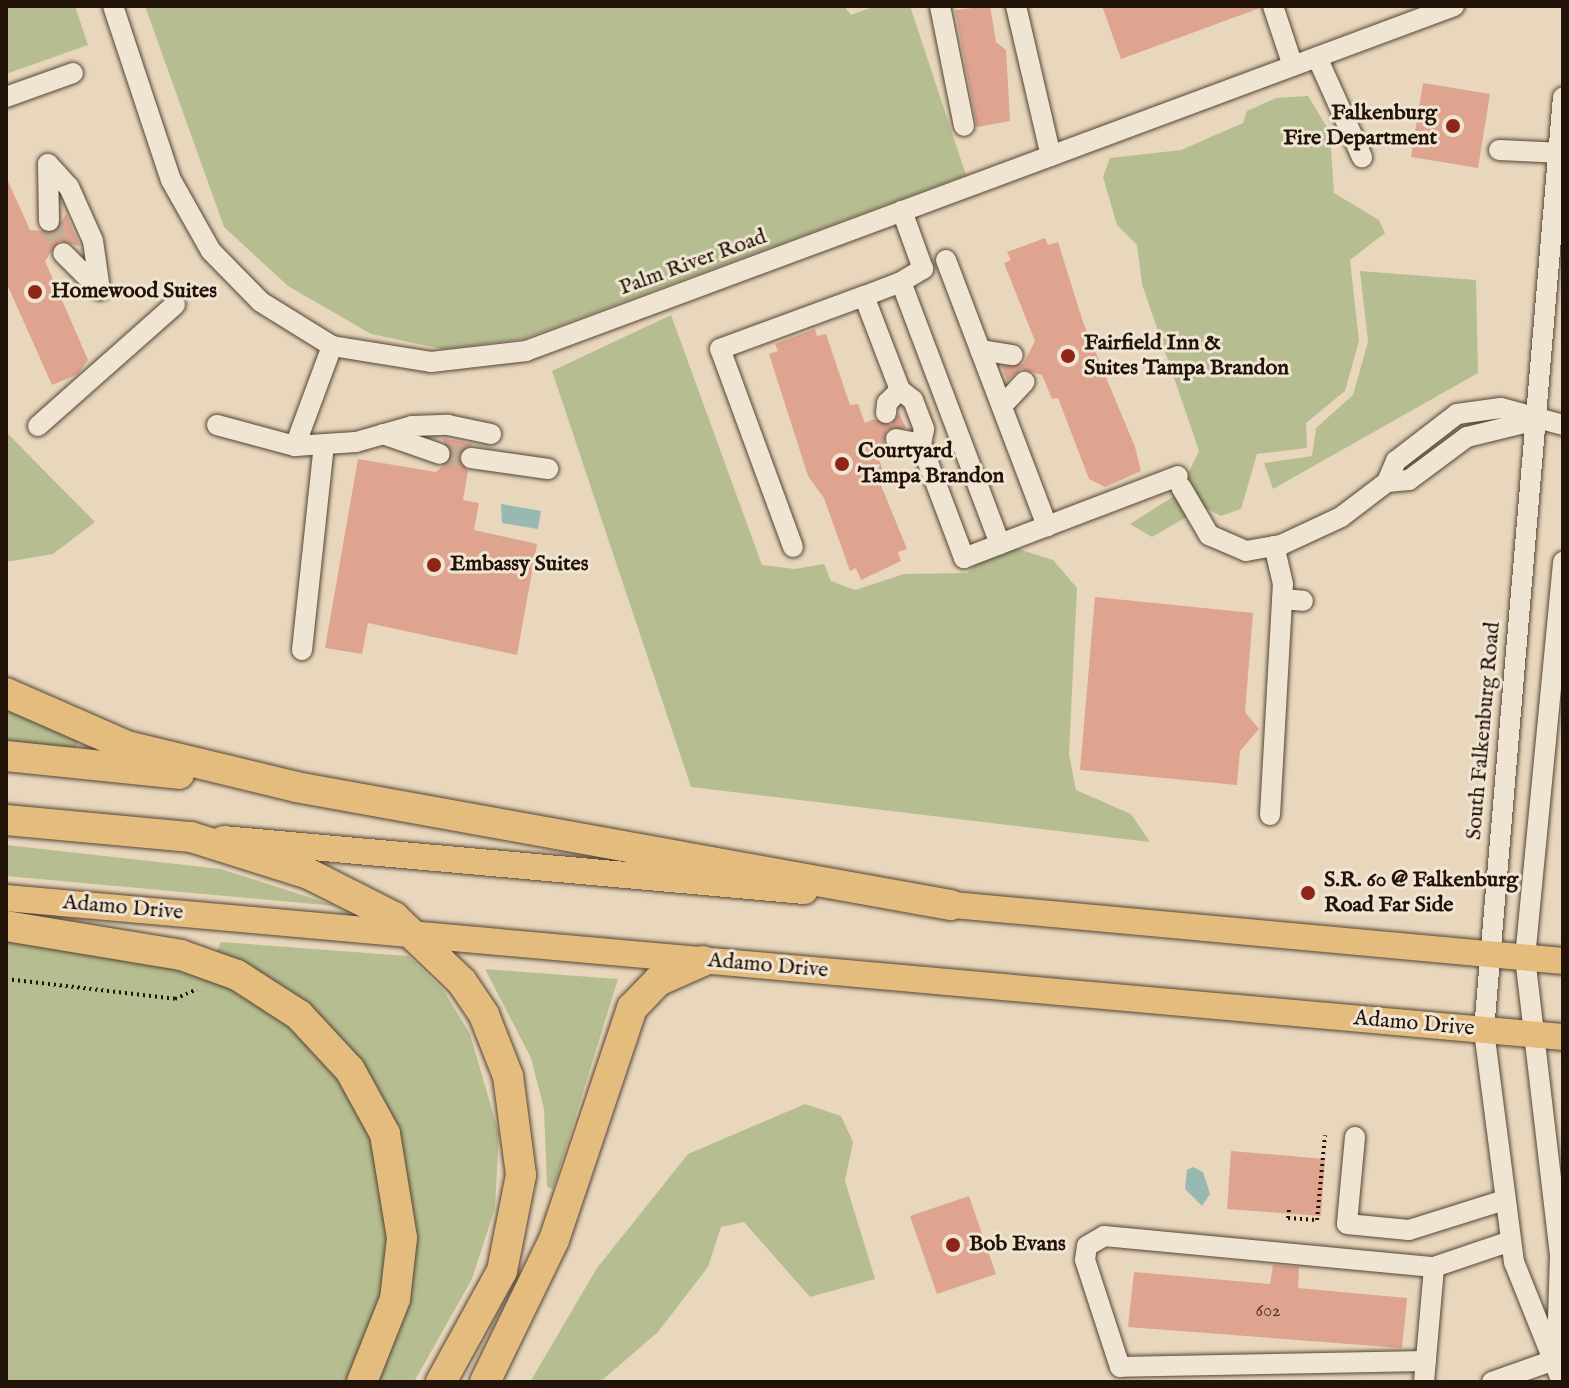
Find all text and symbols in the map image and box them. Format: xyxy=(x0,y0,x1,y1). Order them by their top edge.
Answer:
place label: Falkenburg Fire Department xyxy=(1283,100,1437,152)
marker: Falkenburg Fire Department xyxy=(1444,117,1462,135)
street label: Palm River Road xyxy=(616,224,770,302)
place label: Homewood Suites xyxy=(51,279,217,305)
marker: Homewood Suites xyxy=(26,283,44,301)
place label: Fairfield Inn & Suites Tampa Brandon xyxy=(1084,330,1289,382)
marker: Fairfield Inn & Suites Tampa Brandon xyxy=(1059,347,1077,365)
place label: Courtyard Tampa Brandon xyxy=(858,438,1004,490)
marker: Courtyard Tampa Brandon xyxy=(833,455,851,473)
place label: Embassy Suites xyxy=(450,552,588,578)
marker: Embassy Suites xyxy=(425,556,443,574)
street label: South Falkenburg Road xyxy=(1461,621,1507,841)
place label: S.R. 60 @ Falkenburg Road Far Side xyxy=(1324,867,1518,918)
marker: S.R. 60 @ Falkenburg Road Far Side xyxy=(1299,884,1317,902)
street label: Adamo Drive xyxy=(62,890,184,926)
street label: Adamo Drive xyxy=(707,948,829,984)
street label: Adamo Drive xyxy=(1353,1006,1475,1042)
place label: Bob Evans xyxy=(969,1232,1066,1258)
marker: Bob Evans xyxy=(944,1236,962,1254)
house number: 602 xyxy=(1256,1301,1280,1323)

